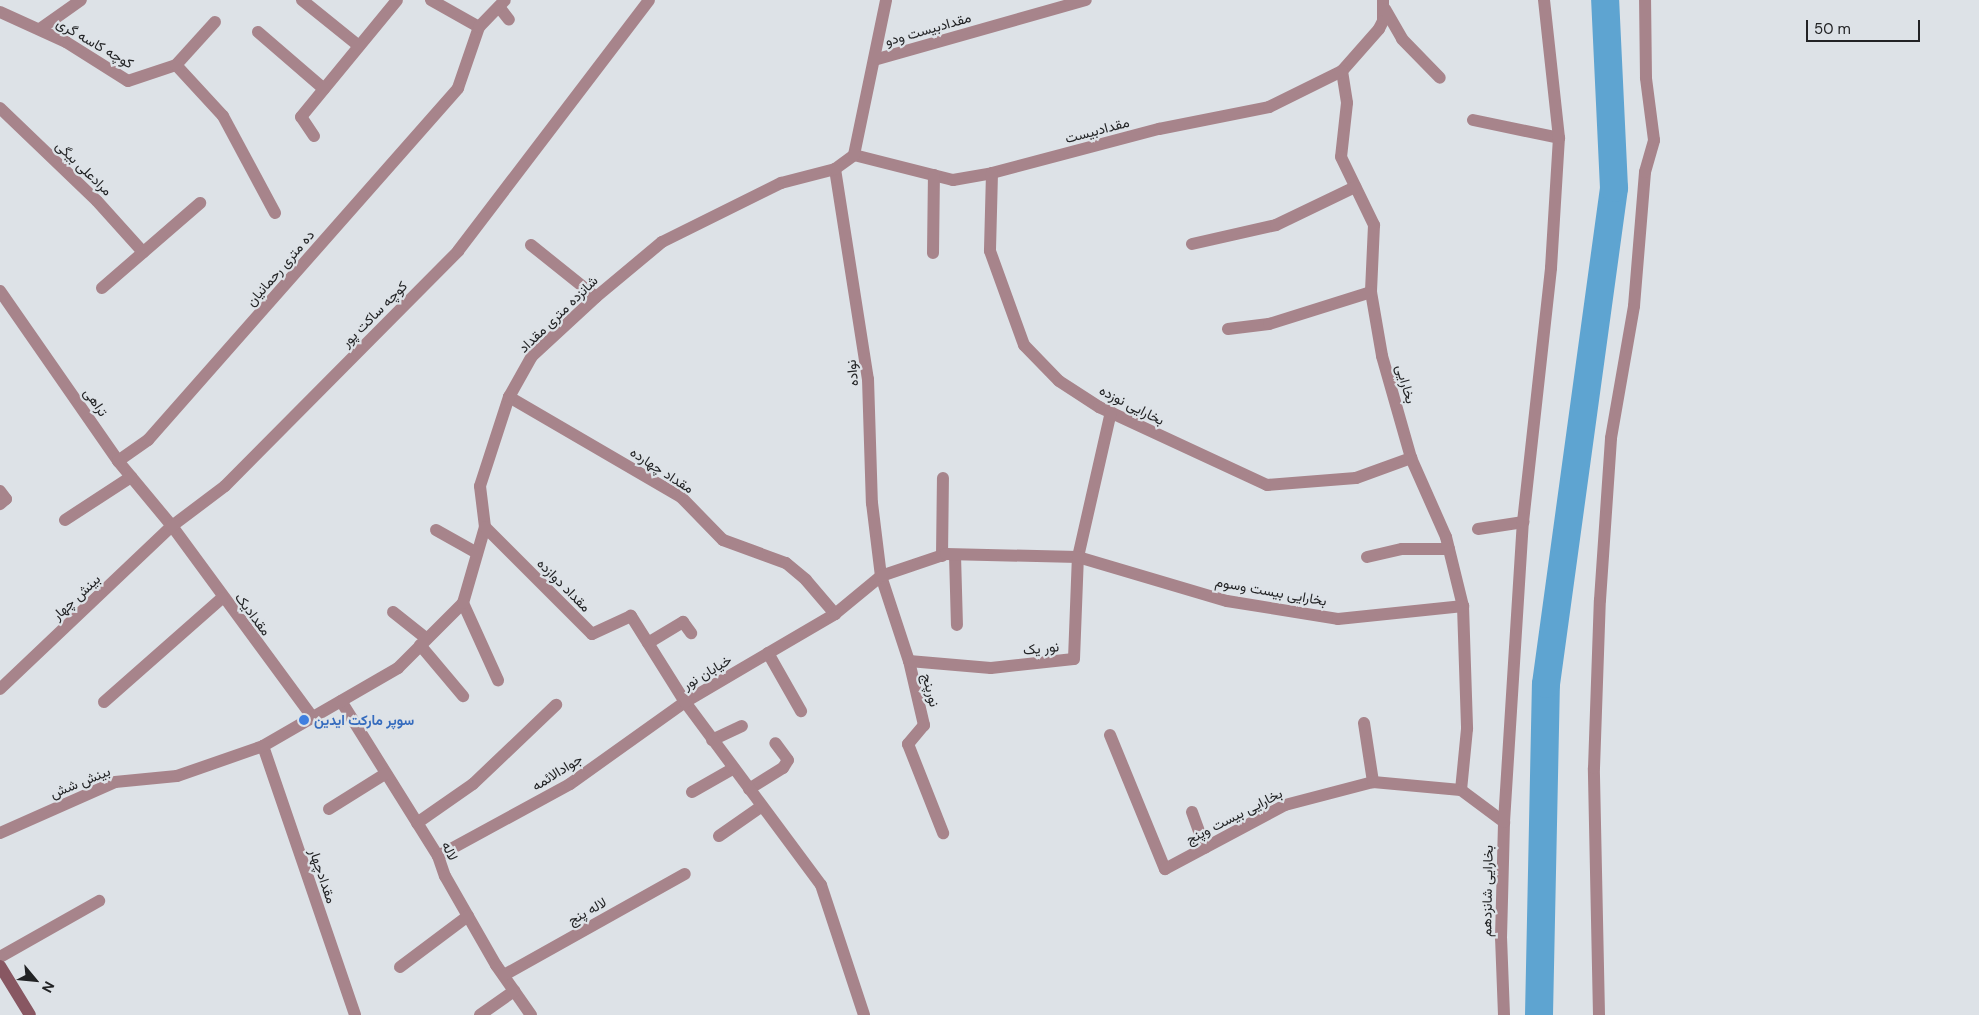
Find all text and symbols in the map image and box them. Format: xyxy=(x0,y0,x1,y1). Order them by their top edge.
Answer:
street label: مقدادبیست ودو xyxy=(883,9,973,49)
scale bar xyxy=(1809,10,1923,42)
street label: کوچه کاسه گری xyxy=(53,14,137,72)
text: 50 m xyxy=(1814,19,1851,39)
street label: مقدادبیست xyxy=(1063,113,1131,147)
street label: مرادعلی بیگی xyxy=(52,137,116,199)
street label: ده متری رحمانیان xyxy=(242,226,318,310)
street label: شانزده متری مقداد xyxy=(515,272,601,356)
street label: کوچه ساکت پور xyxy=(337,277,411,351)
street label: نواده xyxy=(842,359,862,387)
street label: بخارایی xyxy=(1392,363,1420,405)
street label: بخارایی نوزده xyxy=(1097,381,1167,429)
street label: تراهی xyxy=(80,385,112,419)
street label: مقداد چهارده xyxy=(627,443,697,497)
street label: مقداد دوازده xyxy=(534,555,594,615)
street label: بینش چهار xyxy=(48,570,104,624)
street label: بخارایی بیست وسوم xyxy=(1214,573,1328,609)
street label: مقدادیک xyxy=(231,589,275,639)
street label: نور یک xyxy=(1022,638,1060,658)
street label: خیابان نور xyxy=(679,651,735,693)
street label: نورپنج xyxy=(919,672,943,708)
place label: سوپر مارکت ایدین xyxy=(314,712,414,728)
marker: سوپر مارکت ایدین xyxy=(298,714,310,726)
street label: جوادالائمه xyxy=(529,750,585,794)
street label: بینش شش xyxy=(47,762,113,802)
street label: بخارایی بیست وپنج xyxy=(1183,784,1285,848)
street label: لاله xyxy=(438,839,462,863)
street label: بخارایی شانزدهم xyxy=(1478,845,1496,937)
street label: مقدادچهار xyxy=(306,846,340,906)
street label: لاله پنج xyxy=(565,894,609,928)
north arrow xyxy=(10,955,60,1005)
text: N xyxy=(38,978,59,996)

